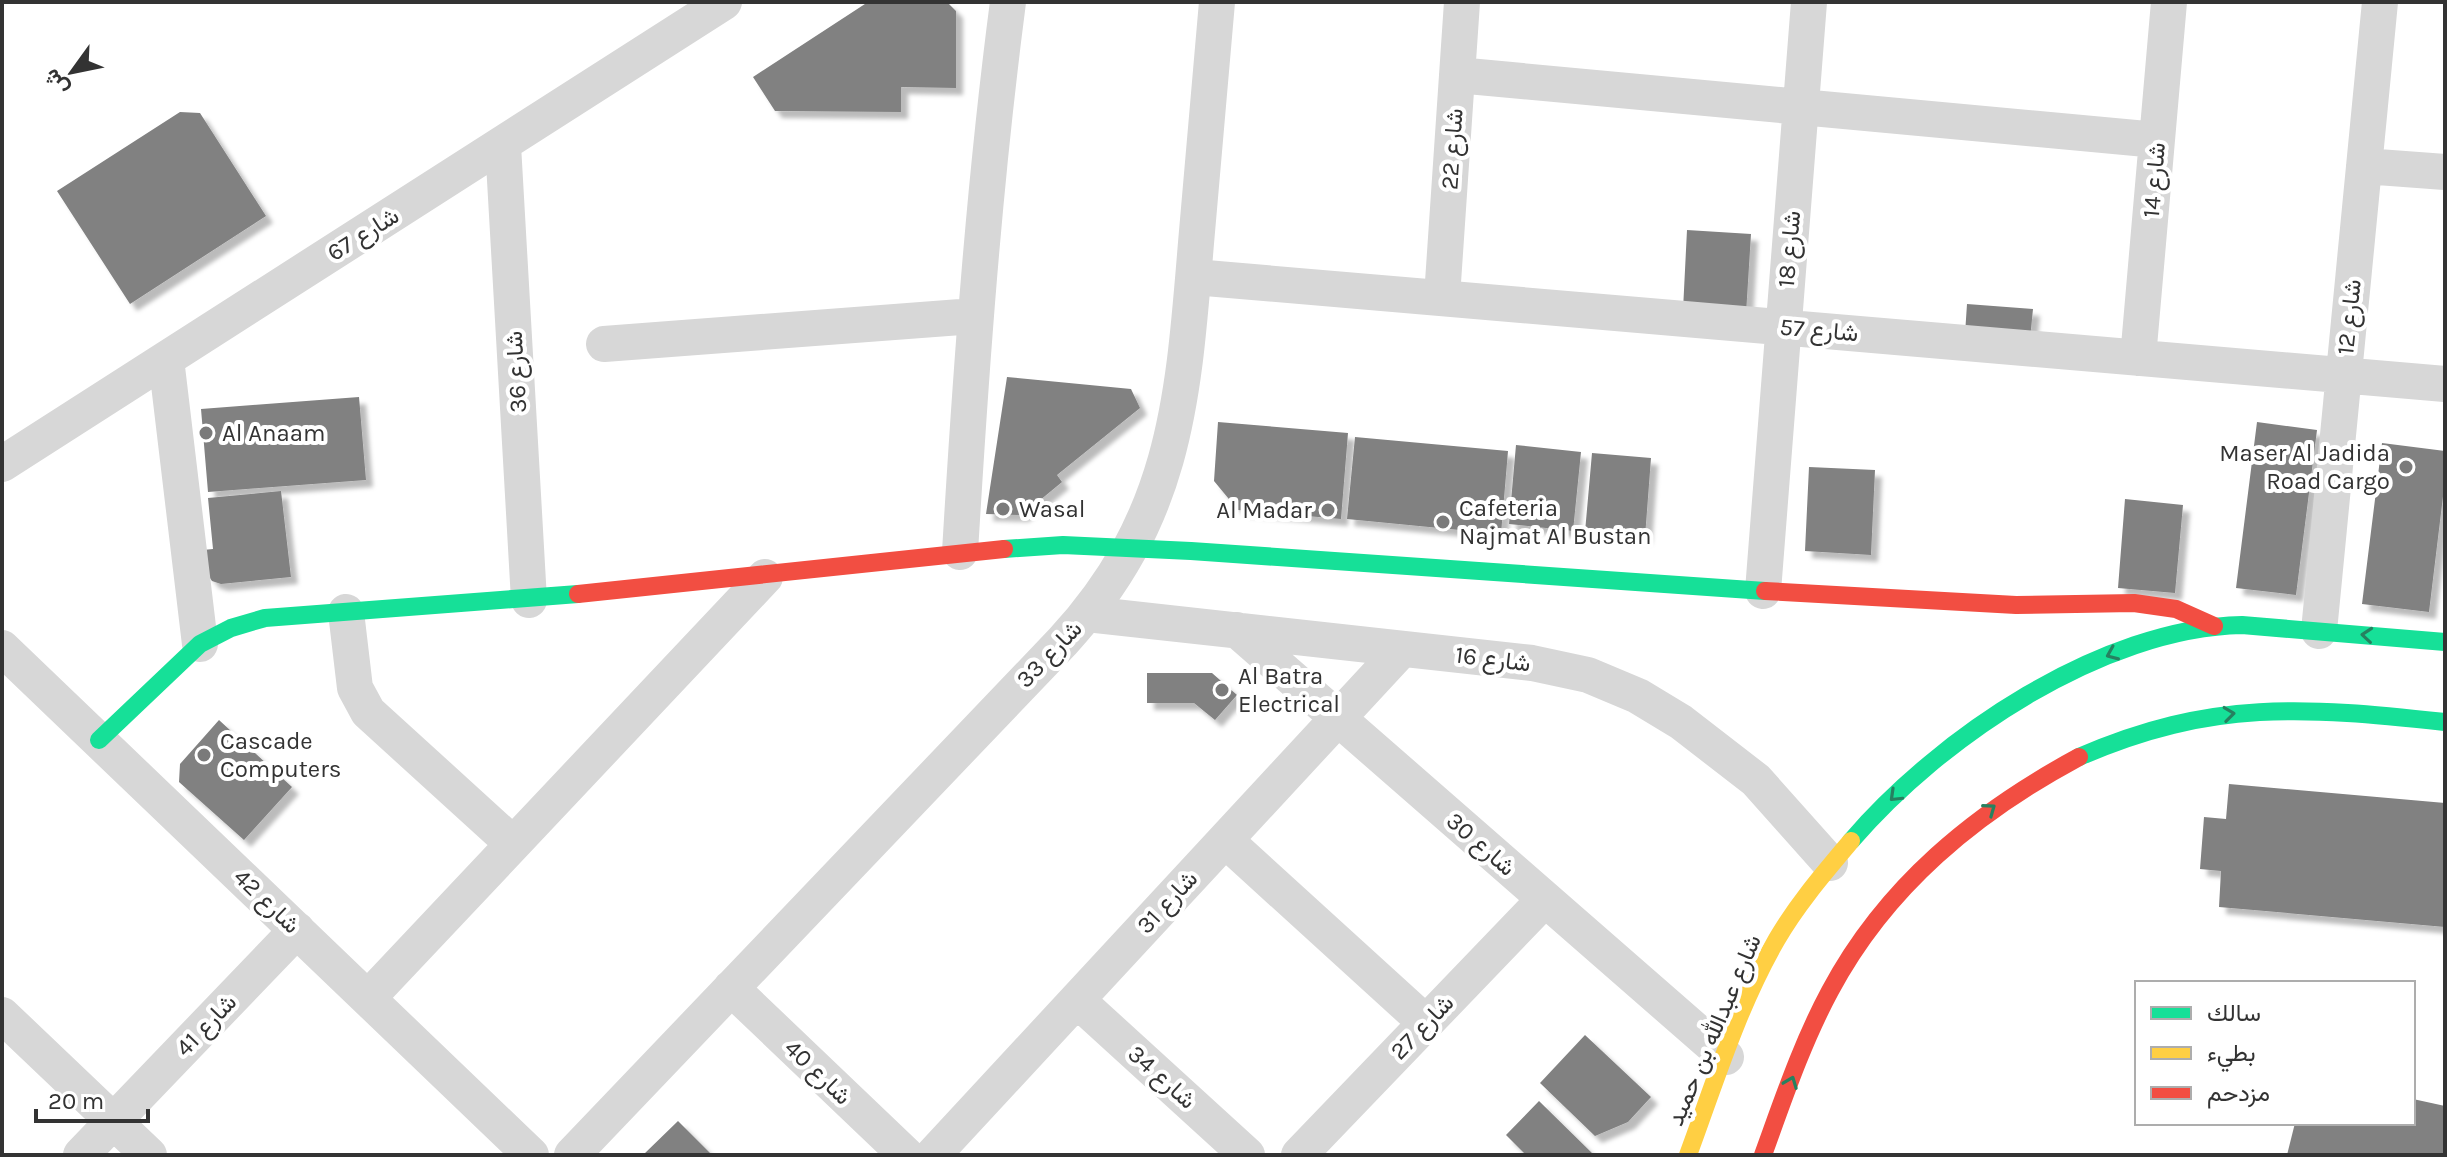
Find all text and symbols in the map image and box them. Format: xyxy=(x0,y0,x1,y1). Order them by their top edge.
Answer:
north arrow xyxy=(32,32,112,112)
text: ش xyxy=(38,64,74,101)
street label: شارع 22 xyxy=(1435,107,1471,191)
street label: شارع 14 xyxy=(2137,141,2173,219)
street label: شارع 67 xyxy=(322,201,405,269)
street label: شارع 18 xyxy=(1772,210,1808,289)
street label: شارع 12 xyxy=(2331,278,2369,356)
street label: شارع 57 xyxy=(1778,313,1859,349)
street label: شارع 36 xyxy=(500,330,534,414)
place label: Al Anaam xyxy=(222,419,325,447)
marker: Al Anaam xyxy=(197,424,215,442)
place label: Maser Al Jadida Road Cargo xyxy=(2219,439,2390,495)
marker: Maser Al Jadida Road Cargo xyxy=(2397,458,2415,476)
place label: Cafeteria Najmat Al Bustan xyxy=(1459,494,1652,550)
place label: Wasal xyxy=(1019,495,1085,523)
place label: Al Madar xyxy=(1216,496,1312,524)
marker: Wasal xyxy=(994,500,1012,518)
marker: Al Madar xyxy=(1319,501,1337,519)
marker: Cafeteria Najmat Al Bustan xyxy=(1434,513,1452,531)
street label: شارع 33 xyxy=(1010,615,1089,695)
one-way arrow xyxy=(2360,627,2373,644)
street label: شارع 16 xyxy=(1453,640,1532,679)
one-way arrow xyxy=(2106,645,2120,661)
place label: Al Batra Electrical xyxy=(1238,662,1340,718)
marker: Al Batra Electrical xyxy=(1213,681,1231,699)
one-way arrow xyxy=(2222,706,2236,723)
place label: Cascade Computers xyxy=(220,727,341,783)
marker: Cascade Computers xyxy=(195,746,213,764)
one-way arrow xyxy=(1890,786,1905,800)
one-way arrow xyxy=(1981,804,1996,818)
street label: شارع 30 xyxy=(1439,806,1521,883)
street label: شارع 42 xyxy=(227,863,306,941)
street label: شارع 31 xyxy=(1131,865,1205,941)
street label: شارع عبدالله بن حميد xyxy=(1661,930,1769,1131)
legend xyxy=(2135,981,2415,1125)
street label: شارع 41 xyxy=(170,988,244,1063)
street label: شارع 27 xyxy=(1384,989,1461,1067)
text: سالك xyxy=(2207,999,2261,1027)
street label: شارع 40 xyxy=(778,1034,857,1112)
street label: شارع 34 xyxy=(1121,1039,1202,1116)
text: بطيء xyxy=(2207,1039,2256,1072)
scale bar xyxy=(36,1073,148,1123)
one-way arrow xyxy=(1781,1076,1798,1090)
text: مزدحم xyxy=(2207,1079,2270,1109)
text: 20 m xyxy=(48,1087,104,1115)

